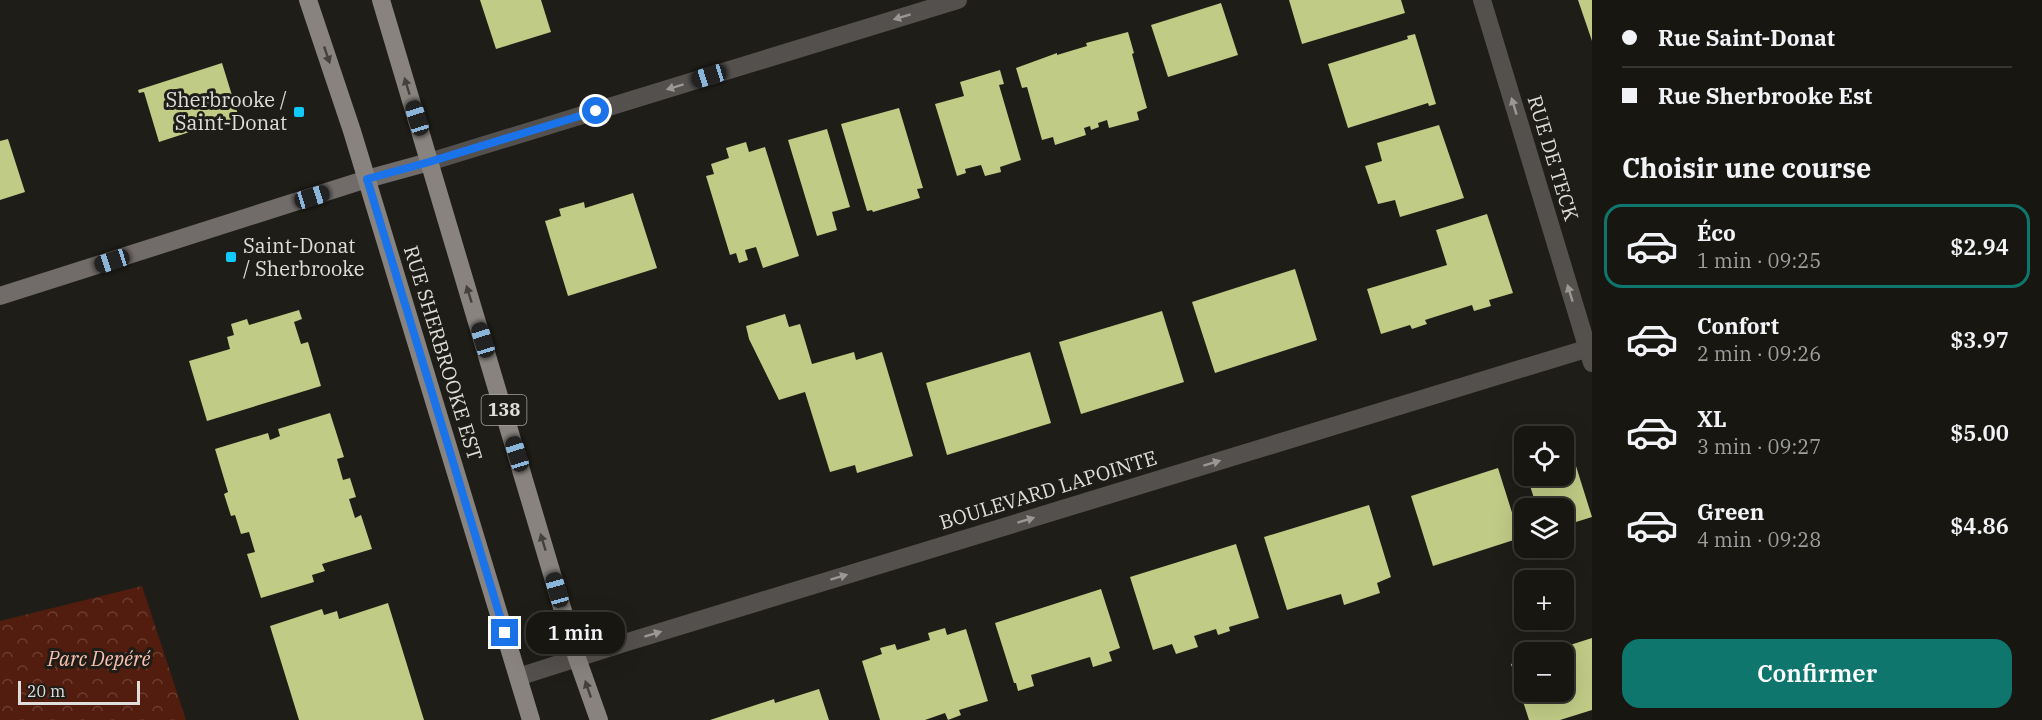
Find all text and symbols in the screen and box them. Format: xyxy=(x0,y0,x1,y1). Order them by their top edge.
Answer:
one-way arrow xyxy=(893,13,911,22)
text: Rue Saint-Donat xyxy=(1658,23,1835,52)
one-way arrow xyxy=(323,46,333,64)
car xyxy=(689,62,729,90)
one-way arrow xyxy=(402,77,411,95)
text: Rue Sherbrooke Est xyxy=(1658,81,1872,110)
one-way arrow xyxy=(666,83,684,92)
place label: Sherbrooke / Saint-Donat xyxy=(166,86,287,136)
street label: RUE DE TECK xyxy=(1522,92,1585,224)
route start xyxy=(582,97,609,124)
one-way arrow xyxy=(1509,97,1518,115)
car xyxy=(403,98,431,138)
marker: Sherbrooke / Saint-Donat xyxy=(292,105,306,119)
text: Choisir une course xyxy=(1622,150,1871,185)
car xyxy=(292,183,332,211)
text: Éco xyxy=(1697,218,1736,247)
icon: car xyxy=(1625,219,1679,273)
place label: Saint-Donat / Sherbrooke xyxy=(243,232,364,282)
text: $2.94 xyxy=(1950,232,2009,261)
street label: RUE SHERBROOKE EST xyxy=(398,242,489,464)
car xyxy=(92,247,132,275)
text: 1 min · 09:25 xyxy=(1697,247,1821,274)
marker: Saint-Donat / Sherbrooke xyxy=(224,250,238,264)
one-way arrow xyxy=(1565,284,1574,302)
one-way arrow xyxy=(464,285,473,303)
text: Confort xyxy=(1697,311,1779,340)
icon: car xyxy=(1625,312,1679,366)
car xyxy=(469,320,497,360)
text: $3.97 xyxy=(1950,325,2009,354)
text: 2 min · 09:26 xyxy=(1697,340,1821,367)
road number: 138 xyxy=(482,395,526,425)
text: XL xyxy=(1697,404,1727,433)
icon: car xyxy=(1625,405,1679,459)
text: $5.00 xyxy=(1950,418,2009,447)
map controls xyxy=(1514,426,1574,702)
button: locate xyxy=(1514,426,1574,486)
text: 3 min · 09:27 xyxy=(1697,433,1821,460)
car xyxy=(503,434,531,474)
street label: BOULEVARD LAPOINTE xyxy=(936,444,1160,535)
one-way arrow xyxy=(1203,458,1221,467)
text: Green xyxy=(1697,497,1764,526)
button: layers xyxy=(1514,498,1574,558)
icon: car xyxy=(1625,498,1679,552)
text: $4.86 xyxy=(1950,511,2009,540)
one-way arrow xyxy=(1017,515,1035,524)
text: 4 min · 09:28 xyxy=(1697,526,1821,553)
one-way arrow xyxy=(538,533,547,551)
car xyxy=(543,570,571,610)
button: + xyxy=(1514,570,1574,630)
one-way arrow xyxy=(831,572,849,581)
callout: 1 min xyxy=(526,612,625,654)
route end xyxy=(491,619,518,646)
text: 1 min xyxy=(548,619,603,646)
one-way arrow xyxy=(644,629,662,638)
button: Confirmer xyxy=(1622,639,2012,708)
button: − xyxy=(1514,642,1574,702)
park label: Parc Depéré xyxy=(47,645,152,672)
scale bar xyxy=(18,678,140,706)
one-way arrow xyxy=(583,680,593,698)
text: 20 m xyxy=(27,681,65,701)

